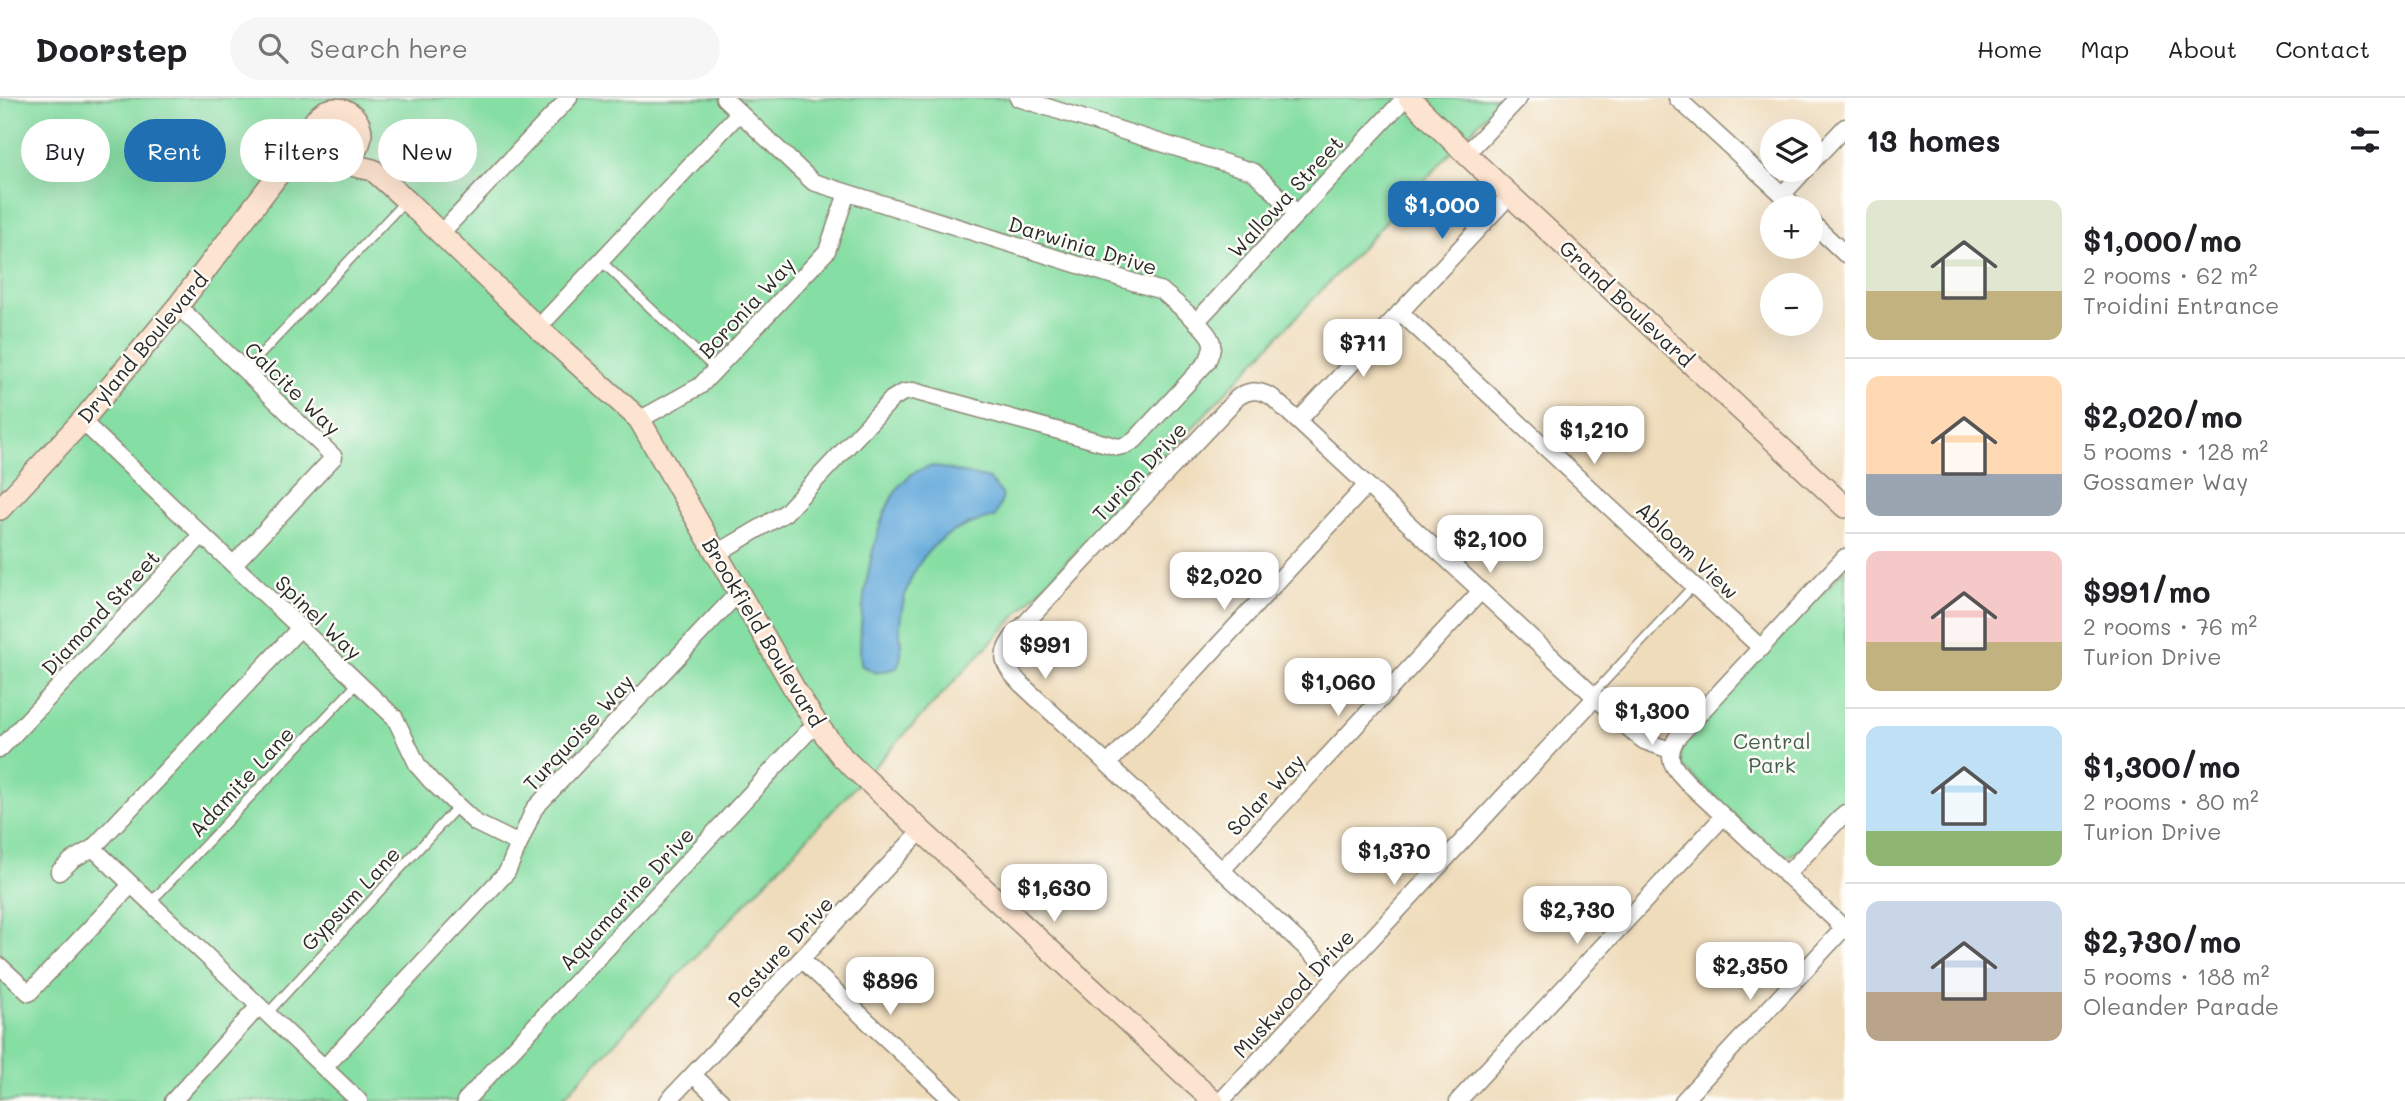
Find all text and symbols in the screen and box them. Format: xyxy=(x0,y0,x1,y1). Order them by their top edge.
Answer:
search box xyxy=(230,17,720,80)
text: Doorstep xyxy=(35,27,188,70)
icon: search xyxy=(254,29,292,67)
text: Search here xyxy=(310,31,468,65)
text: Home xyxy=(1977,33,2042,64)
text: Map xyxy=(2080,33,2129,64)
text: About xyxy=(2167,33,2237,64)
text: Contact xyxy=(2275,33,2370,64)
chip: Buy xyxy=(21,119,110,182)
chip: Rent xyxy=(124,119,226,182)
chip: Filters xyxy=(240,119,364,182)
chip: New xyxy=(378,119,477,182)
map controls xyxy=(1760,119,1823,336)
button: layers xyxy=(1760,119,1823,182)
text: 13 homes xyxy=(1866,120,2001,160)
icon: filters xyxy=(2346,121,2384,159)
street label: Wallowa Street xyxy=(1221,129,1349,263)
pin: $1,000 xyxy=(1385,181,1499,241)
text: $1,000 xyxy=(1404,189,1480,219)
button: + xyxy=(1760,196,1823,259)
street label: Darwinia Drive xyxy=(1005,210,1161,280)
text: $1,000/mo xyxy=(2083,220,2241,260)
icon: home xyxy=(1922,228,2006,312)
street label: Grand Boulevard xyxy=(1554,234,1700,372)
street label: Boronia Way xyxy=(692,251,800,363)
text: 2 rooms · 62 m² xyxy=(2083,260,2257,290)
street label: Dryland Boulevard xyxy=(71,266,213,428)
button: − xyxy=(1760,273,1823,336)
text: Troidini Entrance xyxy=(2083,290,2279,320)
pin: $711 xyxy=(1322,320,1404,379)
text: $711 xyxy=(1339,327,1387,357)
street label: Calcite Way xyxy=(239,335,347,441)
text: $2,020/mo xyxy=(2083,396,2242,436)
icon: home xyxy=(1922,404,2006,488)
pin: $1,210 xyxy=(1537,406,1651,466)
text: $1,210 xyxy=(1559,414,1629,444)
street label: Turion Drive xyxy=(1086,416,1192,526)
text: 5 rooms · 128 m² xyxy=(2083,436,2268,466)
text: Gossamer Way xyxy=(2083,466,2248,496)
street label: Abloom View xyxy=(1631,496,1745,604)
pin: $2,100 xyxy=(1433,516,1547,575)
text: $2,100 xyxy=(1453,523,1527,553)
street label: Brookfield Boulevard xyxy=(697,533,831,731)
street label: Diamond Street xyxy=(35,544,165,680)
pin: $2,020 xyxy=(1167,552,1281,612)
text: $2,020 xyxy=(1186,560,1262,590)
street label: Spinel Way xyxy=(270,569,368,665)
text: $991/mo xyxy=(2083,571,2210,611)
icon: home xyxy=(1922,579,2006,663)
text: 2 rooms · 76 m² xyxy=(2083,611,2257,641)
pin: $991 xyxy=(1004,622,1086,681)
text: $991 xyxy=(1019,629,1071,659)
text: Turion Drive xyxy=(2083,641,2222,671)
pin: $1,060 xyxy=(1281,658,1395,718)
text: $1,060 xyxy=(1301,666,1375,696)
street label: Turquoise Way xyxy=(517,668,639,796)
pin: $1,300 xyxy=(1595,688,1709,747)
text: $1,300 xyxy=(1615,695,1689,725)
street label: Adamite Lane xyxy=(183,720,299,842)
park label: Central Park xyxy=(1733,727,1811,778)
text: $1,300/mo xyxy=(2083,746,2240,786)
street label: Solar Way xyxy=(1220,747,1310,841)
icon: home xyxy=(1922,754,2006,838)
text: 2 rooms · 80 m² xyxy=(2083,786,2259,816)
text: Turion Drive xyxy=(2083,816,2222,846)
street label: Aquamarine Drive xyxy=(553,821,699,975)
pin: $1,370 xyxy=(1337,828,1451,887)
text: $1,370 xyxy=(1358,835,1430,865)
street label: Gypsum Lane xyxy=(295,840,405,956)
pin: $1,630 xyxy=(997,864,1111,924)
text: $1,630 xyxy=(1017,872,1091,902)
pin: $2,730 xyxy=(1520,886,1634,946)
street label: Pasture Drive xyxy=(721,890,839,1012)
text: $2,730 xyxy=(1539,894,1615,924)
text: $2,730/mo xyxy=(2083,921,2241,961)
street label: Muskwood Drive xyxy=(1226,923,1360,1063)
icon: home xyxy=(1922,929,2006,1013)
pin: $2,350 xyxy=(1693,942,1807,1002)
text: $2,350 xyxy=(1712,950,1788,980)
pin: $896 xyxy=(849,958,931,1017)
text: 5 rooms · 188 m² xyxy=(2083,961,2269,991)
text: $896 xyxy=(862,965,918,995)
text: Oleander Parade xyxy=(2083,991,2279,1021)

